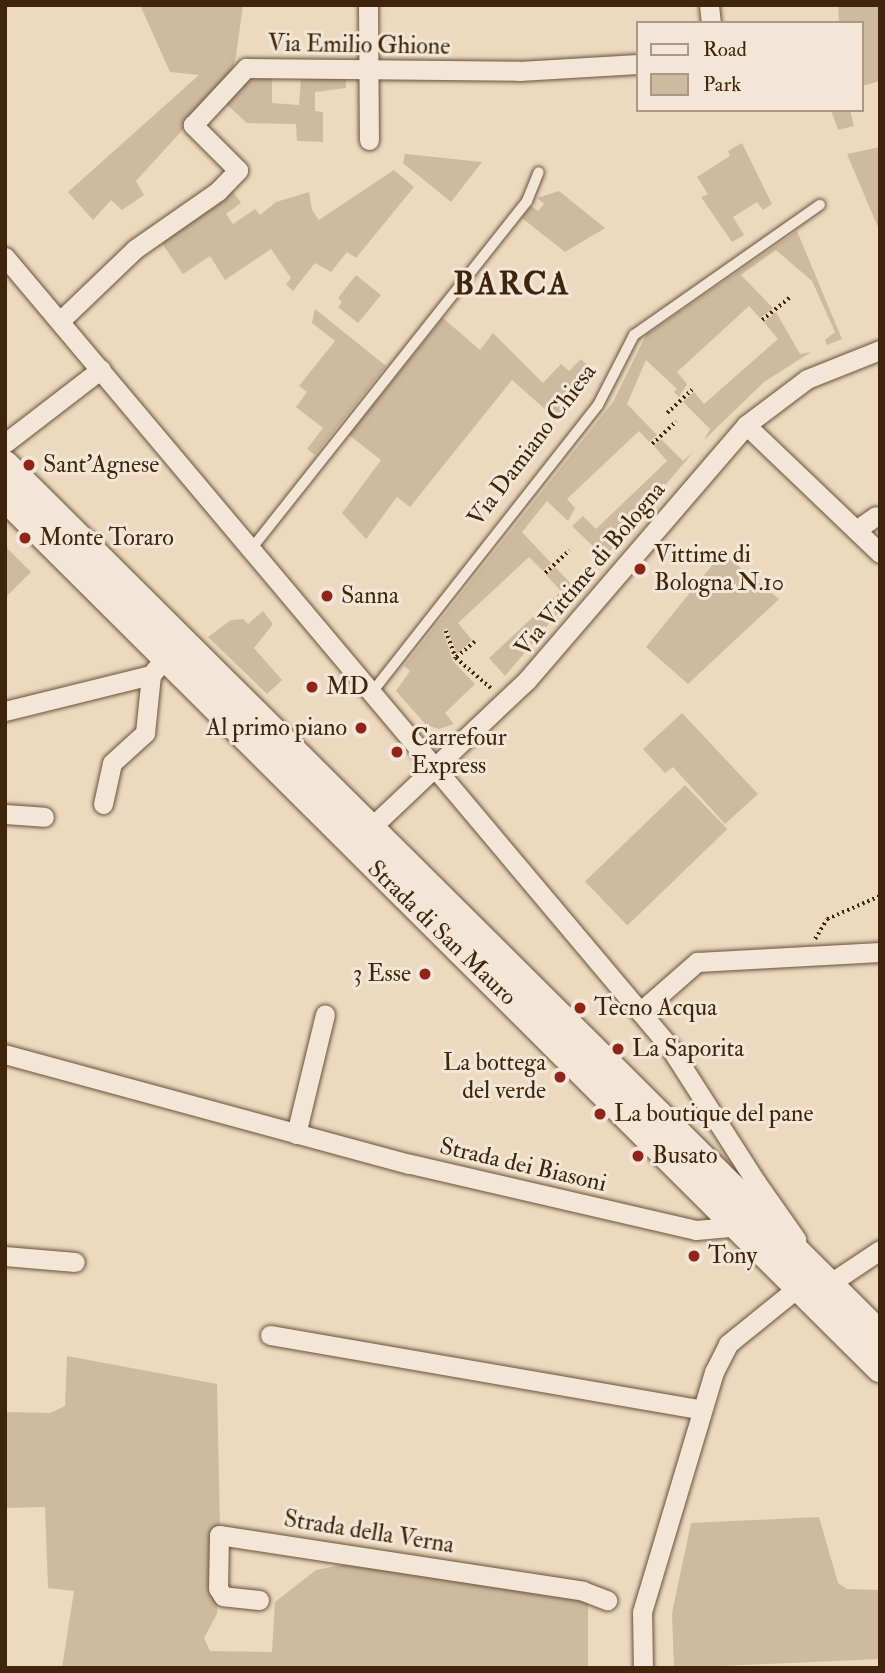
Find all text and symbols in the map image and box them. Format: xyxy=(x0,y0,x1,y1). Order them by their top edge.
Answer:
legend xyxy=(636,21,864,112)
street label: Via Emilio Ghione xyxy=(268,29,450,61)
text: Road xyxy=(703,36,747,63)
text: Park xyxy=(703,71,741,98)
district label: BARCA xyxy=(454,265,570,303)
street label: Via Damiano Chiesa xyxy=(462,358,602,532)
place label: Sant'Agnese xyxy=(43,451,159,479)
marker: Sant'Agnese xyxy=(21,457,37,473)
street label: Via Vittime di Bologna xyxy=(509,476,671,662)
place label: Monte Toraro xyxy=(39,524,174,552)
marker: Monte Toraro xyxy=(17,530,33,546)
place label: Vittime di Bologna N.10 xyxy=(654,541,784,597)
marker: Vittime di Bologna N.10 xyxy=(632,561,648,577)
place label: Sanna xyxy=(341,582,399,610)
marker: Sanna xyxy=(319,588,335,604)
place label: MD xyxy=(326,673,369,701)
marker: MD xyxy=(304,679,320,695)
place label: Al primo piano xyxy=(206,714,347,742)
marker: Al primo piano xyxy=(353,720,369,736)
place label: Carrefour Express xyxy=(411,724,507,780)
marker: Carrefour Express xyxy=(389,744,405,760)
street label: Strada di San Mauro xyxy=(361,854,523,1012)
place label: 3 Esse xyxy=(353,960,411,988)
marker: 3 Esse xyxy=(417,966,433,982)
place label: Tecno Acqua xyxy=(594,994,717,1022)
marker: Tecno Acqua xyxy=(572,1000,588,1016)
place label: La Saporita xyxy=(632,1035,744,1063)
marker: La Saporita xyxy=(610,1041,626,1057)
place label: La bottega del verde xyxy=(443,1049,546,1105)
marker: La bottega del verde xyxy=(552,1069,568,1085)
place label: La boutique del pane xyxy=(614,1100,813,1128)
marker: La boutique del pane xyxy=(592,1106,608,1122)
street label: Strada dei Biasoni xyxy=(437,1132,609,1198)
place label: Busato xyxy=(652,1142,717,1170)
marker: Busato xyxy=(630,1148,646,1164)
place label: Tony xyxy=(708,1242,757,1270)
marker: Tony xyxy=(686,1248,702,1264)
street label: Strada della Verna xyxy=(282,1504,456,1560)

